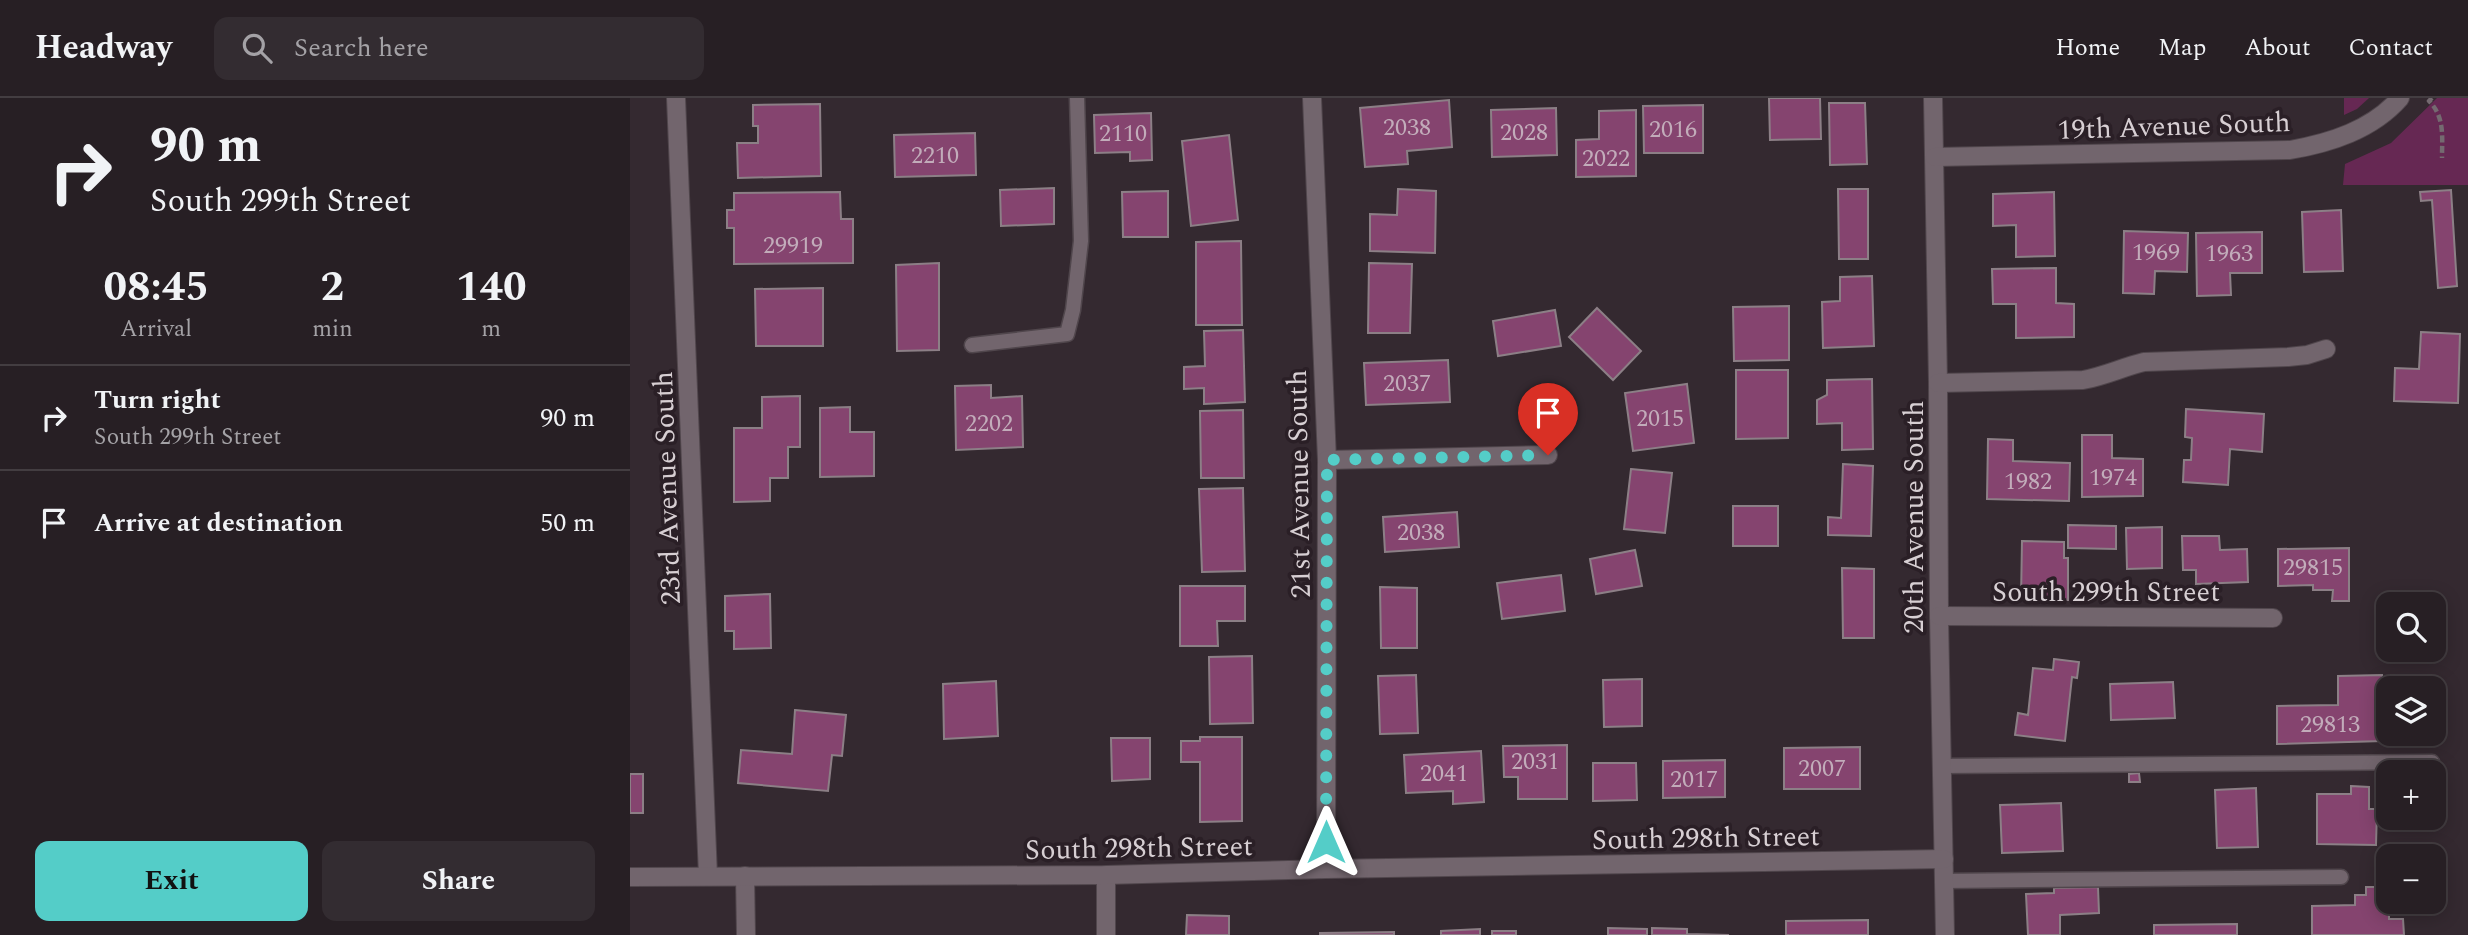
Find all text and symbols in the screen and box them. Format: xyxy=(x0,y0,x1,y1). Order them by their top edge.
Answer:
search box xyxy=(214,17,704,80)
text: Headway xyxy=(35,23,172,73)
text: Search here xyxy=(294,28,429,68)
icon: search xyxy=(238,29,276,67)
text: Home xyxy=(2055,30,2120,66)
text: Map xyxy=(2158,30,2206,66)
text: About xyxy=(2244,30,2310,66)
text: Contact xyxy=(2348,30,2433,66)
street label: 19th Avenue South xyxy=(2057,101,2291,152)
text: 90 m xyxy=(150,109,261,184)
house number: 2038 xyxy=(1383,110,1431,146)
house number: 2016 xyxy=(1649,112,1697,148)
house number: 2028 xyxy=(1500,115,1548,151)
house number: 2110 xyxy=(1099,116,1147,152)
icon: right xyxy=(35,126,126,217)
house number: 2210 xyxy=(911,138,959,174)
house number: 2022 xyxy=(1582,141,1630,177)
text: South 299th Street xyxy=(150,177,411,226)
house number: 29919 xyxy=(763,228,823,264)
house number: 1969 xyxy=(2132,235,2180,271)
house number: 1963 xyxy=(2205,236,2253,272)
text: 08:45 xyxy=(103,256,209,319)
text: 2 xyxy=(321,256,344,319)
text: 140 xyxy=(456,256,527,319)
text: Arrival xyxy=(120,312,192,347)
text: min xyxy=(312,312,353,347)
text: m xyxy=(481,312,501,347)
house number: 2037 xyxy=(1383,366,1431,402)
street label: 21st Avenue South xyxy=(1276,369,1323,599)
street label: 23rd Avenue South xyxy=(642,370,693,605)
text: Turn right xyxy=(94,380,221,420)
pin xyxy=(1518,383,1578,455)
icon: arrive xyxy=(1529,394,1567,432)
text: 90 m xyxy=(540,398,595,438)
icon: right xyxy=(35,399,73,437)
street label: 20th Avenue South xyxy=(1893,400,1936,634)
house number: 2015 xyxy=(1636,401,1684,437)
house number: 2202 xyxy=(965,406,1013,442)
text: South 299th Street xyxy=(94,420,281,455)
house number: 1974 xyxy=(2089,460,2137,496)
house number: 1982 xyxy=(2004,464,2052,500)
text: Arrive at destination xyxy=(94,503,343,543)
text: 50 m xyxy=(540,503,595,543)
icon: arrive xyxy=(35,504,73,542)
house number: 2038 xyxy=(1397,515,1445,551)
house number: 29815 xyxy=(2283,550,2343,586)
street label: South 299th Street xyxy=(1992,571,2220,614)
map controls xyxy=(2376,592,2446,914)
button: search xyxy=(2376,592,2446,662)
button: layers xyxy=(2376,676,2446,746)
house number: 29813 xyxy=(2300,707,2360,743)
house number: 2031 xyxy=(1511,744,1559,780)
house number: 2007 xyxy=(1798,751,1846,787)
house number: 2041 xyxy=(1420,756,1468,792)
button: + xyxy=(2376,760,2446,830)
house number: 2017 xyxy=(1670,762,1718,798)
position arrow xyxy=(1289,805,1363,879)
street label: South 298th Street xyxy=(1592,815,1821,862)
street label: South 298th Street xyxy=(1025,825,1254,872)
button: Exit xyxy=(35,841,308,921)
button: Share xyxy=(322,841,595,921)
button: − xyxy=(2376,844,2446,914)

